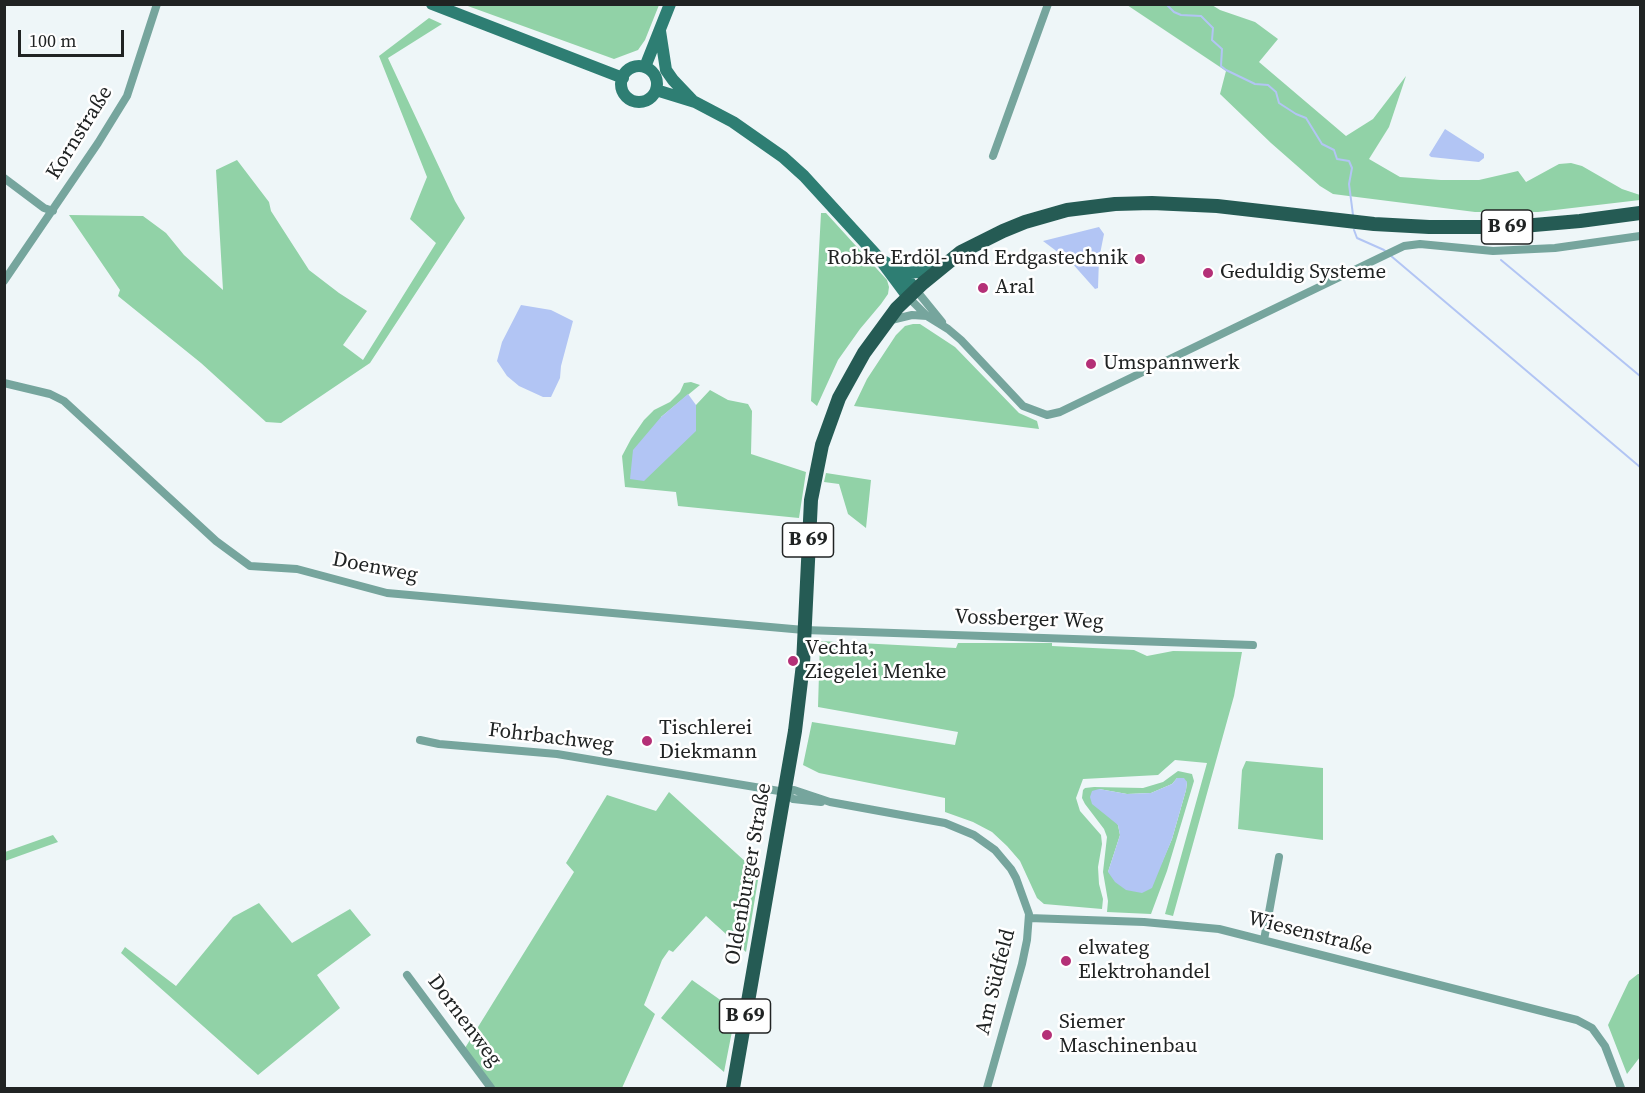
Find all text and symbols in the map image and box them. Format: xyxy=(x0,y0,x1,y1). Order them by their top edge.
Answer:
scale bar xyxy=(21,18,128,56)
text: 100 m xyxy=(29,28,76,53)
street label: Kornstraße xyxy=(41,82,119,184)
road number: B 69 xyxy=(1482,210,1532,244)
place label: Robke Erdöl- und Erdgastechnik xyxy=(827,246,1128,272)
marker: Robke Erdöl- und Erdgastechnik xyxy=(1133,252,1147,266)
place label: Geduldig Systeme xyxy=(1220,260,1386,286)
marker: Geduldig Systeme xyxy=(1201,266,1215,280)
place label: Aral xyxy=(995,275,1035,301)
marker: Aral xyxy=(976,281,990,295)
place label: Umspannwerk xyxy=(1103,351,1240,377)
marker: Umspannwerk xyxy=(1084,357,1098,371)
road number: B 69 xyxy=(782,523,834,557)
street label: Doenweg xyxy=(330,547,420,589)
street label: Vossberger Weg xyxy=(954,605,1104,635)
place label: Vechta, Ziegelei Menke xyxy=(805,636,947,686)
marker: Vechta, Ziegelei Menke xyxy=(786,654,800,668)
place label: Tischlerei Diekmann xyxy=(659,716,757,766)
street label: Fohrbachweg xyxy=(487,718,615,758)
marker: Tischlerei Diekmann xyxy=(640,734,654,748)
street label: Oldenburger Straße xyxy=(721,781,777,967)
street label: Wiesenstraße xyxy=(1245,906,1375,962)
street label: Am Südfeld xyxy=(971,927,1021,1037)
place label: elwateg Elektrohandel xyxy=(1078,936,1210,986)
marker: elwateg Elektrohandel xyxy=(1059,954,1073,968)
street label: Dornenweg xyxy=(421,970,507,1072)
road number: B 69 xyxy=(720,999,771,1033)
place label: Siemer Maschinenbau xyxy=(1059,1010,1197,1060)
marker: Siemer Maschinenbau xyxy=(1040,1028,1054,1042)

